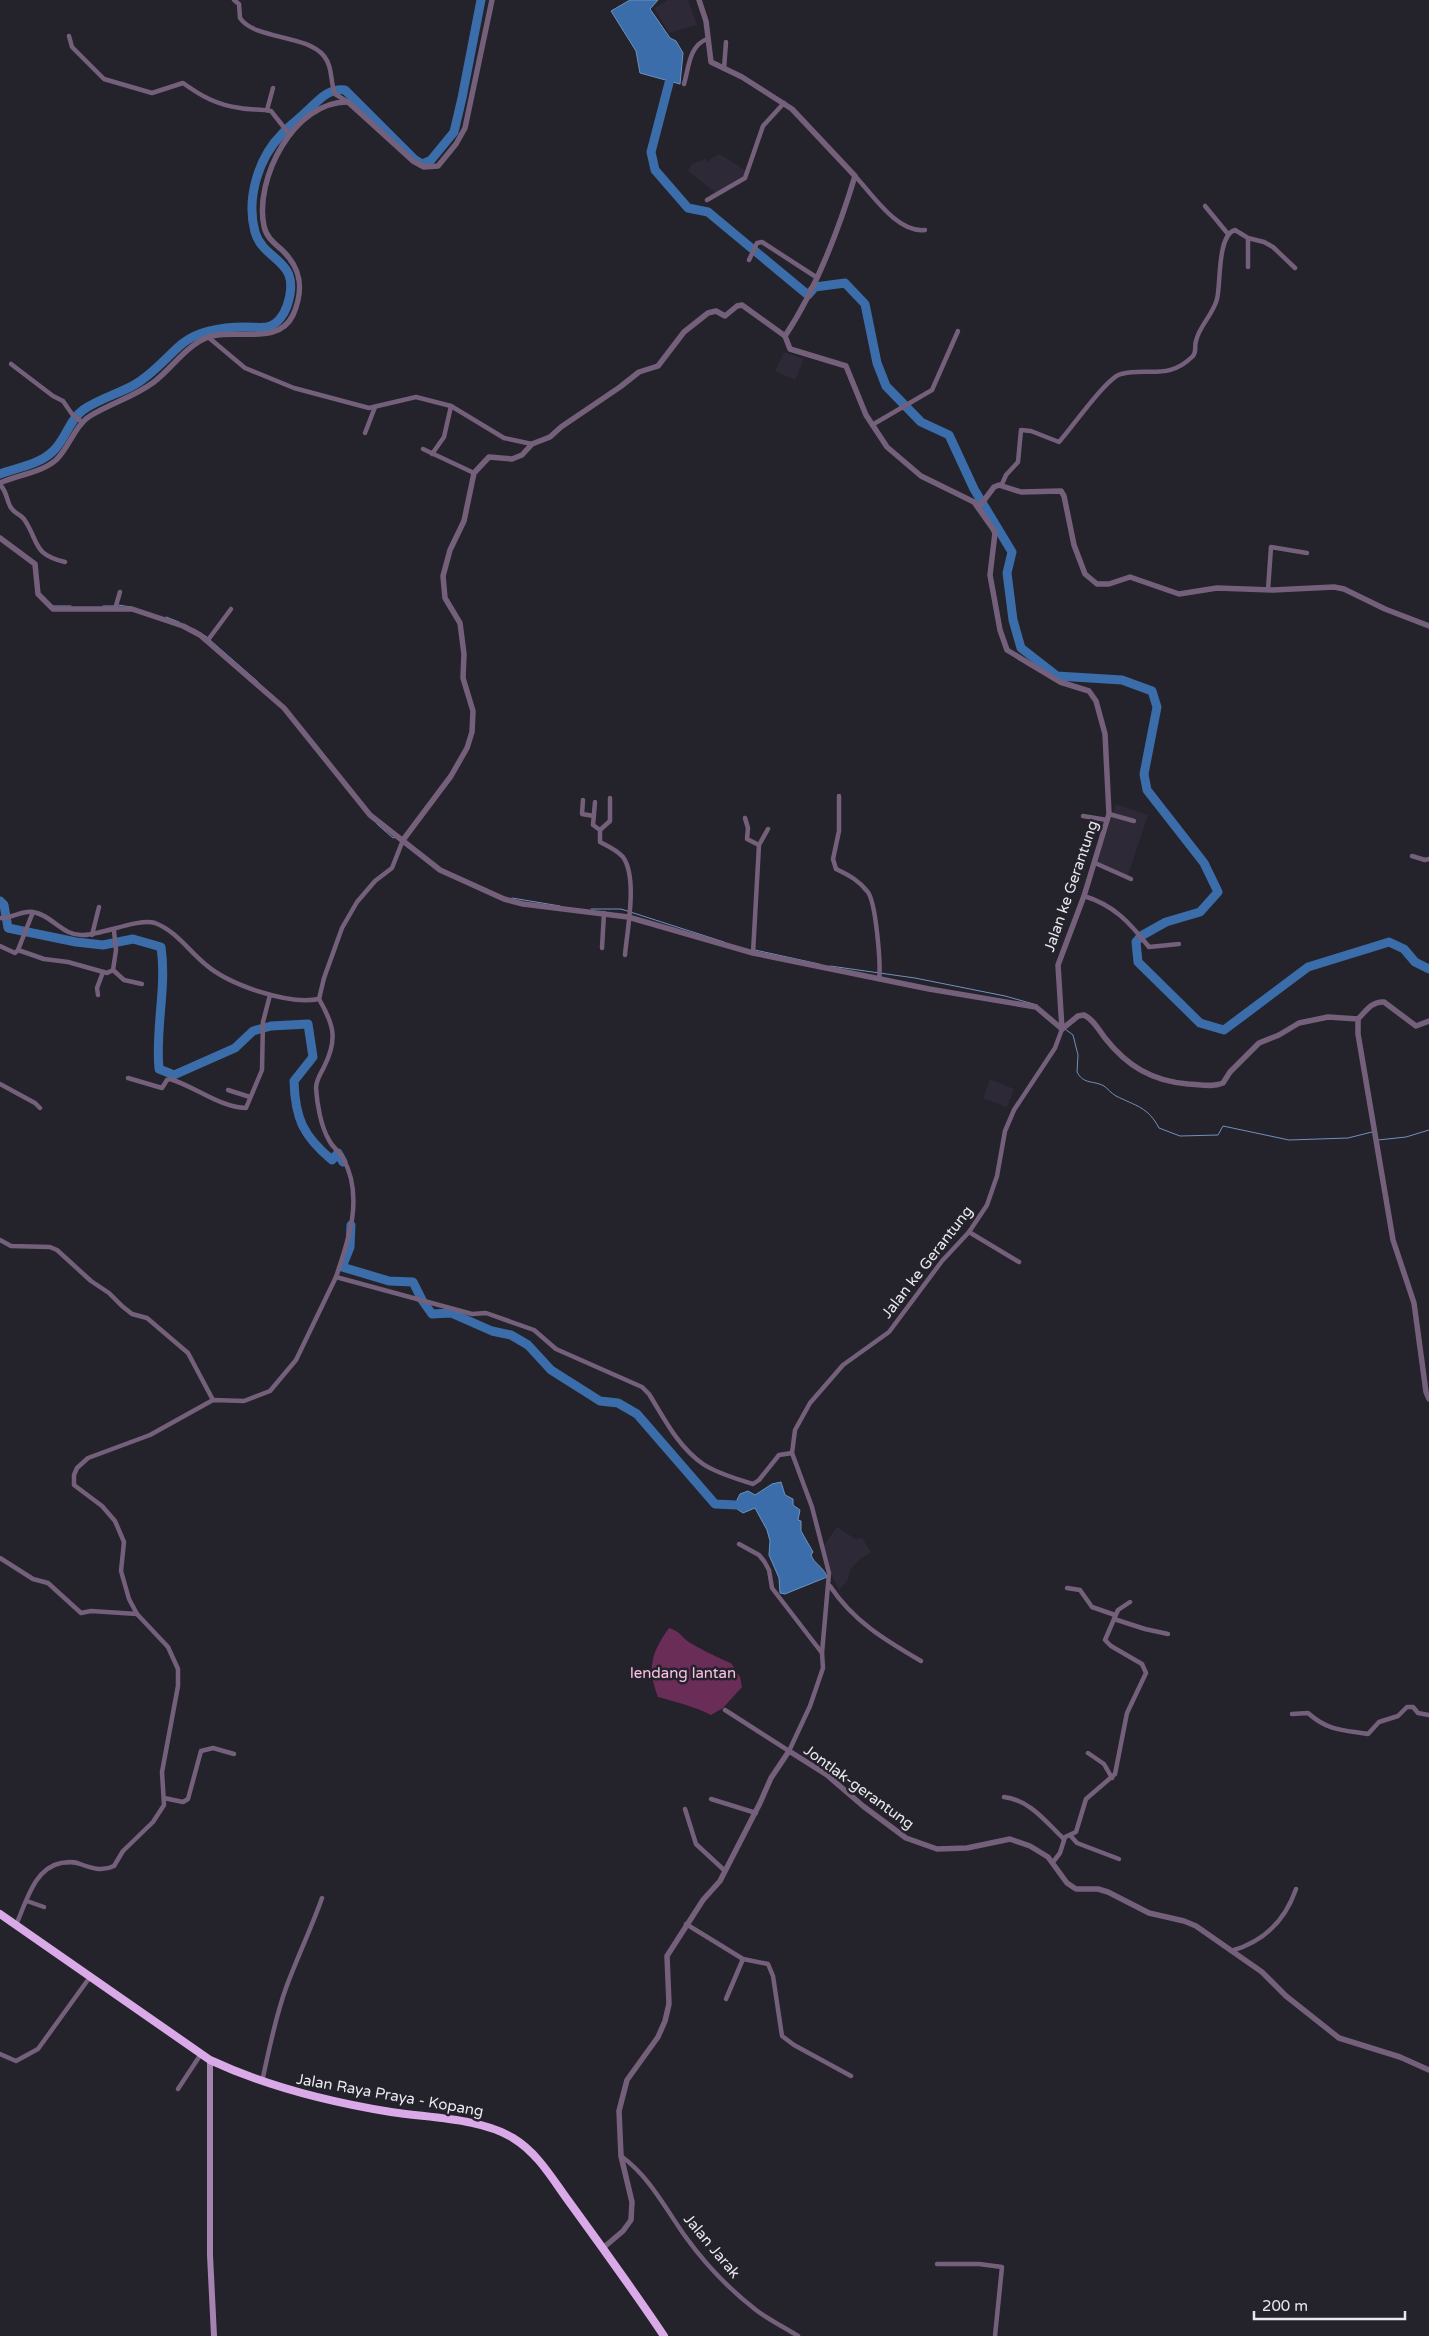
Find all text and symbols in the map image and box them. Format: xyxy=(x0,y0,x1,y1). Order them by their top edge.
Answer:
street label: Jalan ke Gerantung xyxy=(1040,818,1102,954)
street label: Jalan ke Gerantung xyxy=(878,1202,976,1322)
park label: lendang lantan xyxy=(630,1664,736,1682)
street label: Jontlak-gerantung xyxy=(800,1741,918,1833)
street label: Jalan Raya Praya - Kopang xyxy=(295,2070,485,2120)
street label: Jalan Jarak xyxy=(680,2210,744,2282)
scale bar xyxy=(1254,2288,1405,2320)
text: 200 m xyxy=(1262,2297,1308,2315)

